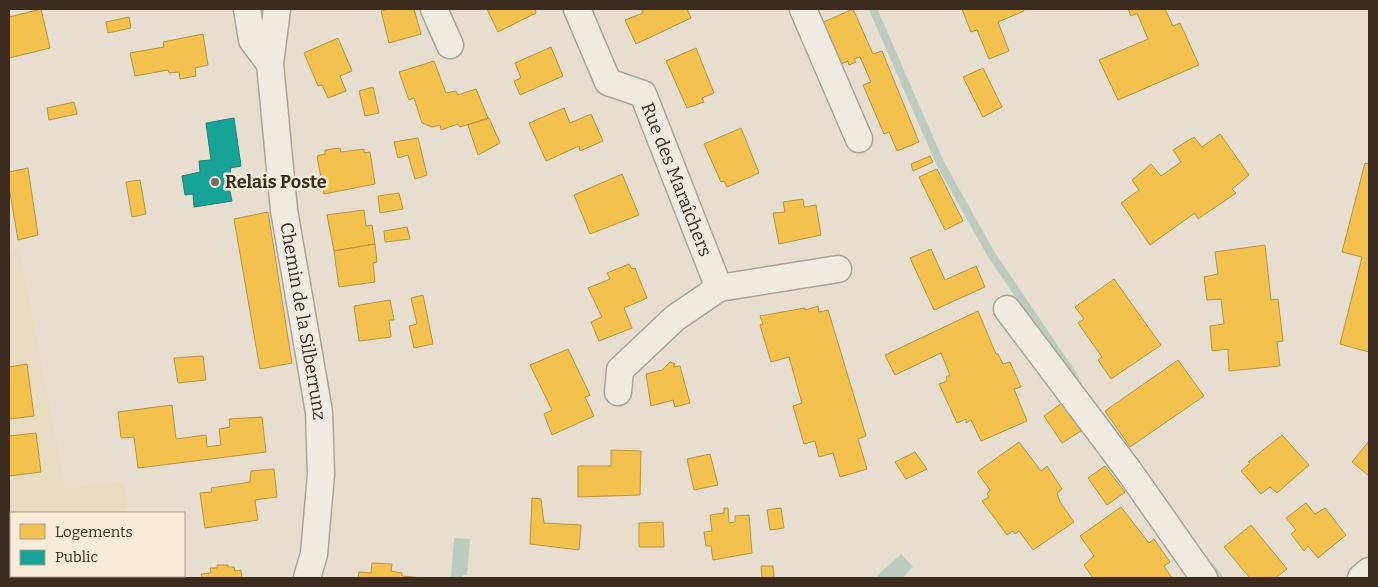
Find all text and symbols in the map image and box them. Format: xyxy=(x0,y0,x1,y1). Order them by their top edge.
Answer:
street label: Rue des Maraîchers xyxy=(636,99,717,259)
place label: Relais Poste xyxy=(225,171,327,193)
marker: Relais Poste xyxy=(209,176,221,188)
street label: Chemin de la Silberrunz xyxy=(275,221,330,420)
legend xyxy=(10,512,185,577)
text: Logements xyxy=(55,523,133,541)
text: Public xyxy=(55,548,99,566)

